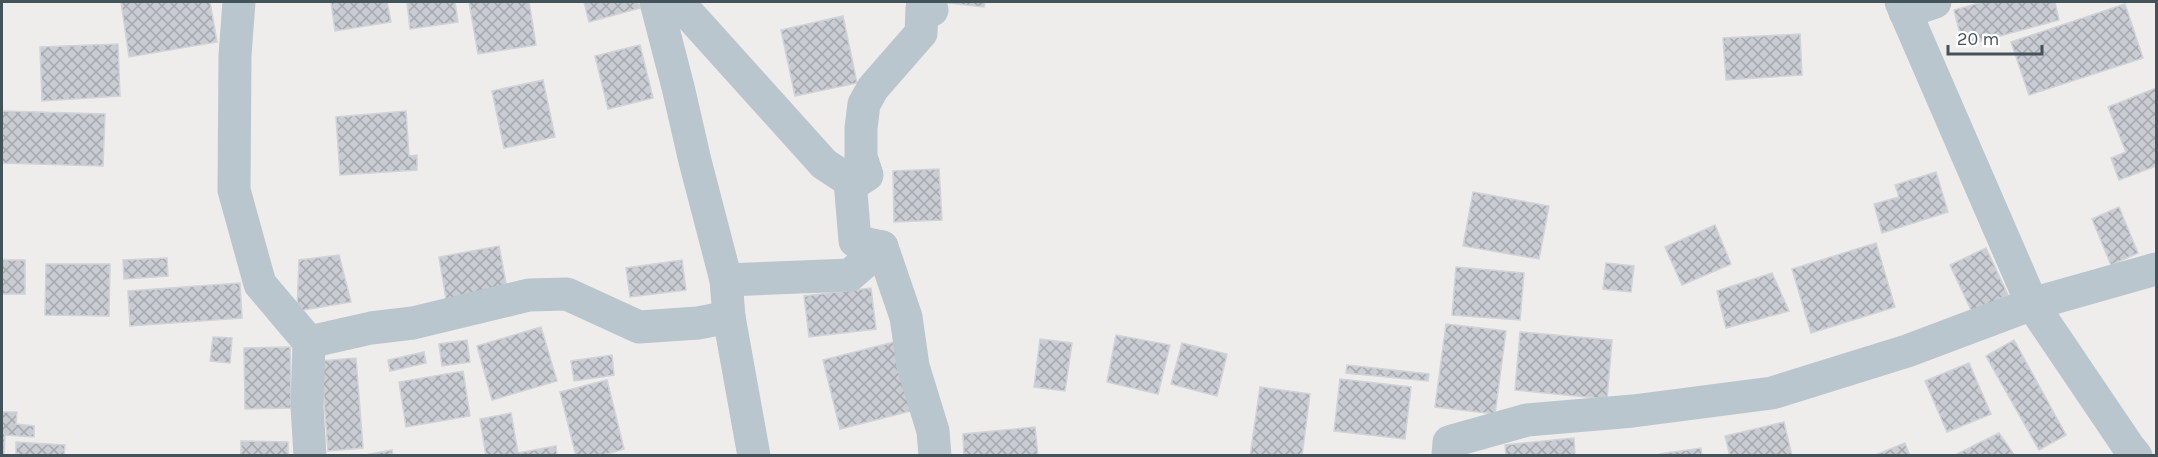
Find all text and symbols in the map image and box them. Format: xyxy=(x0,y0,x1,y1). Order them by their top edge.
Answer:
scale bar xyxy=(1948,18,2042,56)
text: 20 m xyxy=(1957,28,1999,50)

